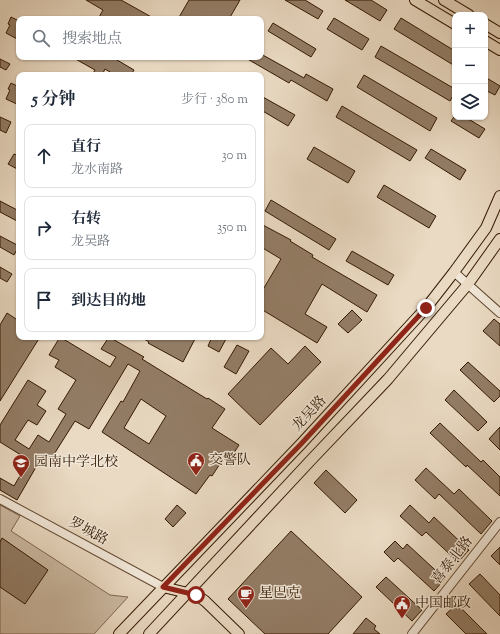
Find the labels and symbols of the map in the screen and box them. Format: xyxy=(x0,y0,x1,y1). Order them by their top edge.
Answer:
route end xyxy=(417,299,435,317)
street label: 龙吴路 xyxy=(288,392,332,436)
public building icon: 交警队 xyxy=(186,451,206,476)
place label: 交警队 xyxy=(209,451,251,471)
school or university icon: 园南中学北校 xyxy=(11,453,31,478)
place label: 园南中学北校 xyxy=(34,453,118,473)
street label: 罗城路 xyxy=(65,513,111,551)
street label: 喜泰北路 xyxy=(428,533,478,589)
cafe icon: 星巴克 xyxy=(236,584,256,609)
place label: 星巴克 xyxy=(259,584,301,604)
route start xyxy=(187,586,205,604)
public building icon: 中国邮政 xyxy=(392,594,412,619)
place label: 中国邮政 xyxy=(415,594,471,614)

